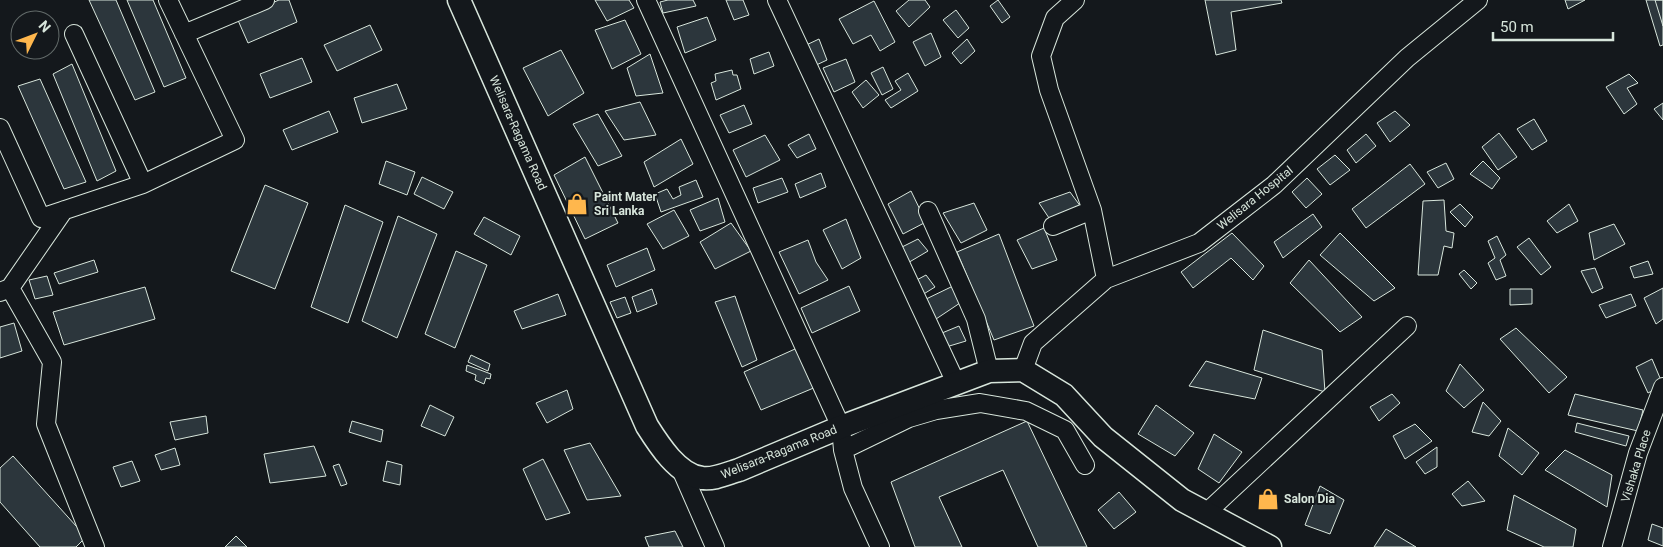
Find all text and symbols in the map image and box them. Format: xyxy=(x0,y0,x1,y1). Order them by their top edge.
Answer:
north arrow xyxy=(10,10,60,60)
scale bar xyxy=(1493,10,1613,42)
text: N xyxy=(35,17,54,35)
text: 50 m xyxy=(1500,18,1534,36)
street label: Welisara-Ragama Road xyxy=(486,74,550,192)
street label: Welisara Hospital xyxy=(1214,163,1296,233)
place label: Paint Mater Sri Lanka xyxy=(594,190,658,218)
shop icon: Paint Mater Sri Lanka xyxy=(564,191,590,217)
street label: Welisara-Ragama Road xyxy=(719,422,839,482)
street label: Vishaka Place xyxy=(1618,428,1654,504)
shop icon: Salon Dia xyxy=(1255,486,1281,512)
place label: Salon Dia xyxy=(1284,492,1335,506)

